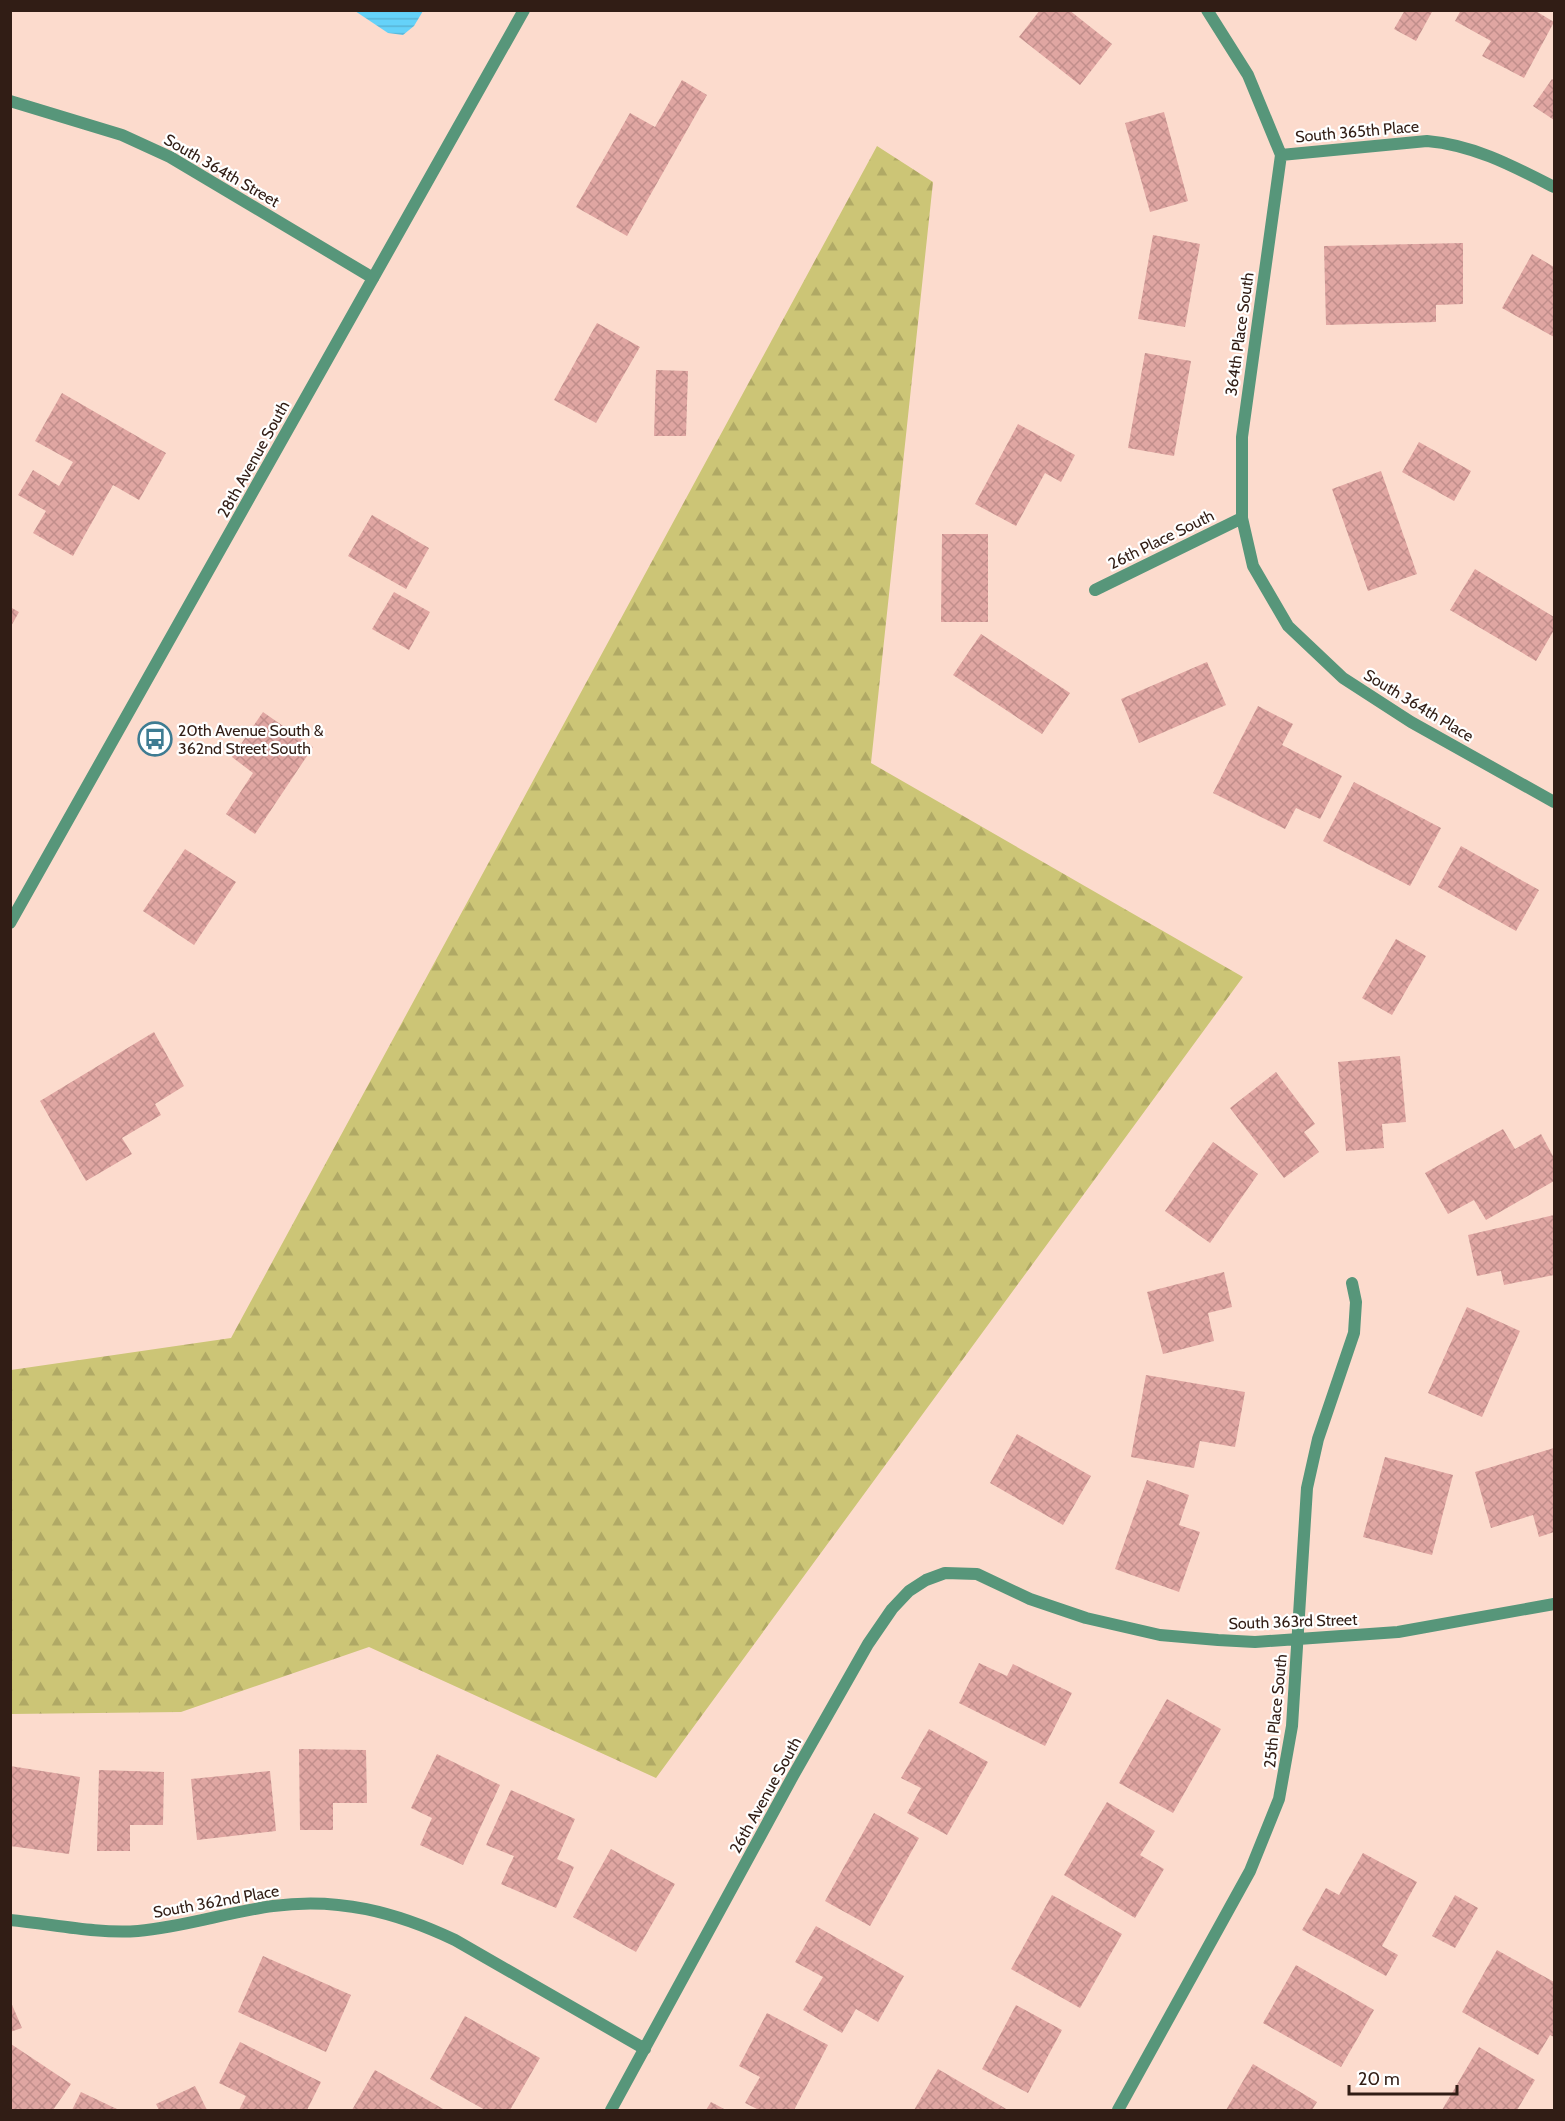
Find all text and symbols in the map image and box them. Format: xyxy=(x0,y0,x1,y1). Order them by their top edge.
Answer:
street label: South 365th Place xyxy=(1294,117,1420,146)
street label: South 364th Street xyxy=(161,130,283,211)
street label: 364th Place South xyxy=(1221,271,1258,397)
street label: 28th Avenue South xyxy=(213,397,293,521)
street label: 26th Place South xyxy=(1105,506,1217,573)
street label: South 364th Place xyxy=(1360,665,1477,746)
bus stop icon: 20th Avenue South & 362nd Street South xyxy=(137,721,173,757)
place label: 20th Avenue South & 362nd Street South xyxy=(178,721,324,758)
street label: South 363rd Street xyxy=(1228,1610,1358,1633)
street label: 25th Place South xyxy=(1260,1653,1291,1769)
street label: 26th Avenue South xyxy=(726,1734,805,1857)
street label: South 362nd Place xyxy=(152,1881,281,1922)
scale bar xyxy=(1349,2058,1457,2096)
text: 20 m xyxy=(1358,2068,1400,2090)

